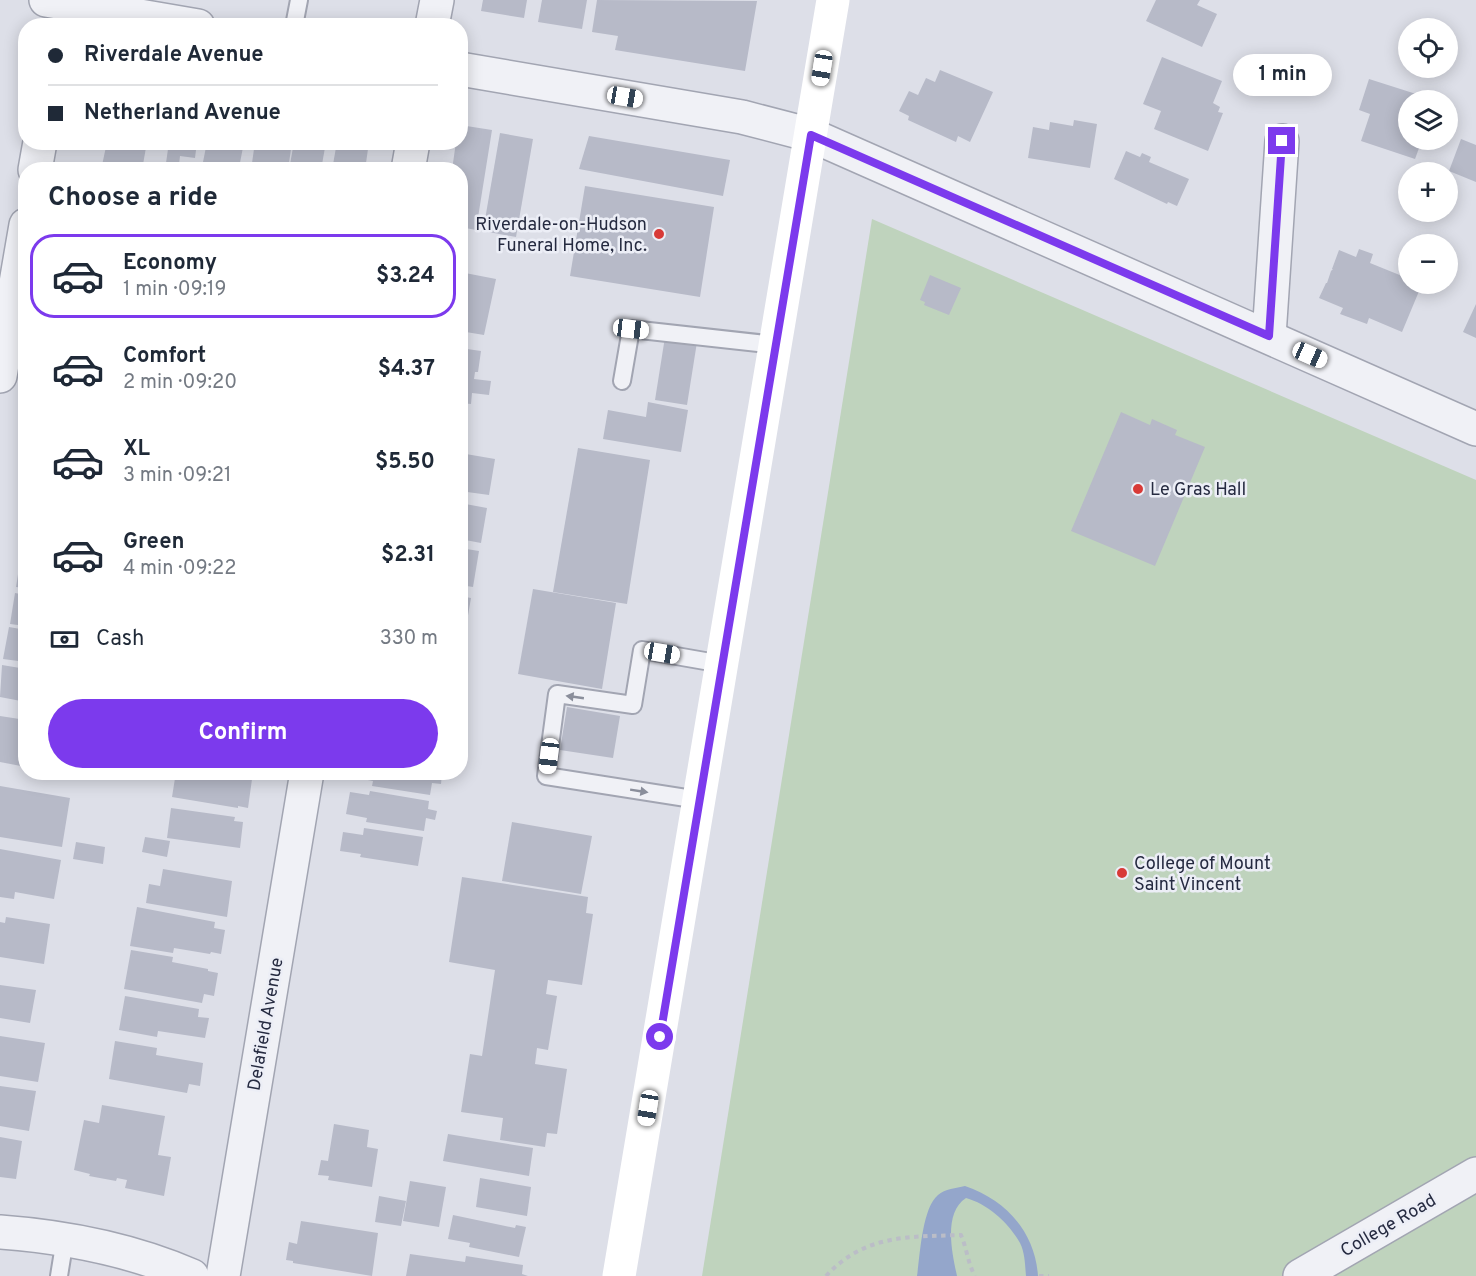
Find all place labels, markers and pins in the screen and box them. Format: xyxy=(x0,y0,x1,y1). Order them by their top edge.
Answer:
place label: Riverdale-on-Hudson Funeral Home, Inc. xyxy=(475,214,647,258)
marker: Riverdale-on-Hudson Funeral Home, Inc. xyxy=(652,227,666,241)
place label: Le Gras Hall xyxy=(1150,479,1246,502)
marker: Le Gras Hall xyxy=(1131,482,1145,496)
place label: College of Mount Saint Vincent xyxy=(1134,853,1271,897)
marker: College of Mount Saint Vincent xyxy=(1115,866,1129,880)

